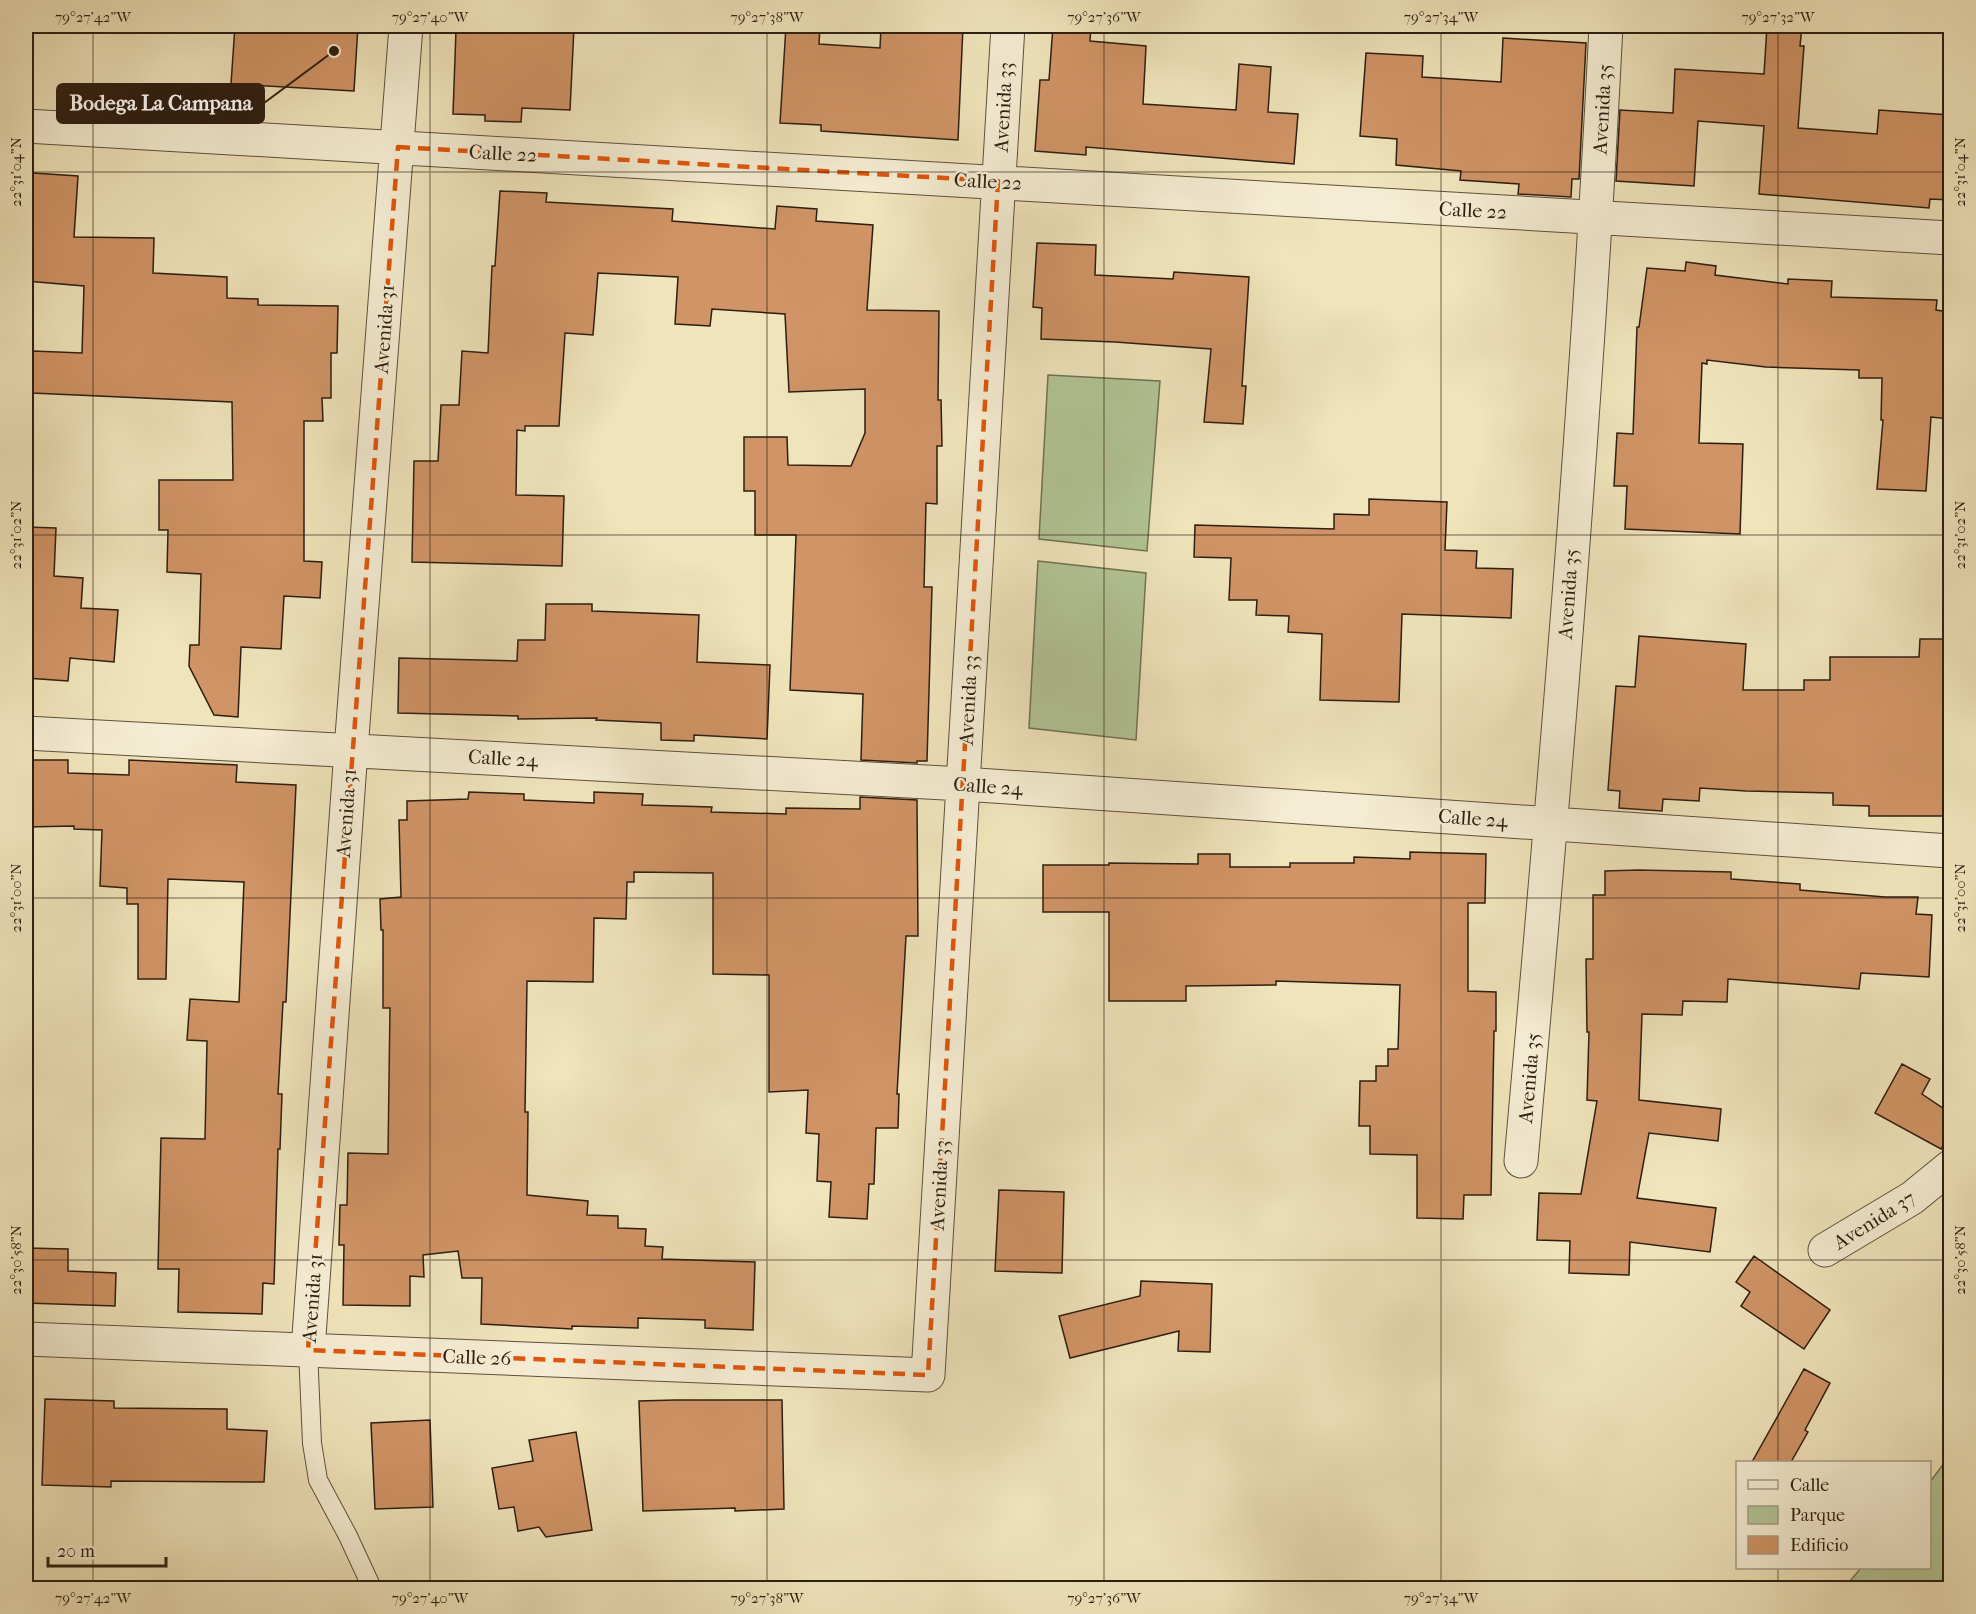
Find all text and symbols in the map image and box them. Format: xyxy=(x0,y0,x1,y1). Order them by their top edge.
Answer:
text: 79°27'42"W xyxy=(55,8,132,26)
text: 79°27'40"W xyxy=(392,8,469,26)
text: 79°27'38"W xyxy=(731,8,805,26)
text: 79°27'36"W xyxy=(1067,8,1142,26)
text: 79°27'34"W xyxy=(1404,8,1479,26)
text: 79°27'32"W xyxy=(1741,8,1816,26)
street label: Avenida 33 xyxy=(990,61,1017,154)
street label: Avenida 35 xyxy=(1589,63,1616,156)
callout: Bodega La Campana xyxy=(57,84,264,123)
text: Bodega La Campana xyxy=(70,91,254,115)
text: 22°31'04"N xyxy=(7,136,25,207)
text: 22°31'04"N xyxy=(1951,136,1969,207)
street label: Calle 22 xyxy=(468,140,538,167)
street label: Calle 22 xyxy=(953,168,1023,195)
street label: Calle 22 xyxy=(1438,197,1508,224)
street label: Avenida 31 xyxy=(370,284,399,375)
text: 22°31'02"N xyxy=(7,500,25,569)
text: 22°31'02"N xyxy=(1951,500,1969,569)
street label: Avenida 35 xyxy=(1554,548,1583,641)
street label: Avenida 33 xyxy=(955,654,982,747)
street label: Calle 24 xyxy=(467,745,540,772)
street label: Avenida 31 xyxy=(332,768,361,859)
street label: Calle 24 xyxy=(952,773,1025,800)
street label: Calle 24 xyxy=(1437,805,1510,832)
text: 22°31'00"N xyxy=(7,863,25,933)
text: 22°31'00"N xyxy=(1951,863,1969,933)
street label: Avenida 35 xyxy=(1514,1032,1545,1125)
street label: Avenida 33 xyxy=(926,1139,953,1232)
street label: Avenida 37 xyxy=(1828,1186,1920,1255)
text: 22°30'58"N xyxy=(7,1225,25,1295)
text: 22°30'58"N xyxy=(1951,1225,1969,1295)
street label: Avenida 31 xyxy=(298,1253,327,1344)
street label: Calle 26 xyxy=(442,1345,512,1370)
legend xyxy=(1736,1461,1931,1569)
text: Calle xyxy=(1790,1475,1829,1496)
text: Parque xyxy=(1790,1505,1845,1526)
scale bar xyxy=(48,1530,166,1568)
text: Edificio xyxy=(1790,1535,1848,1556)
text: 20 m xyxy=(57,1541,95,1562)
text: 79°27'42"W xyxy=(55,1589,132,1607)
text: 79°27'40"W xyxy=(392,1589,469,1607)
text: 79°27'38"W xyxy=(731,1589,805,1607)
text: 79°27'36"W xyxy=(1067,1589,1142,1607)
text: 79°27'34"W xyxy=(1404,1589,1479,1607)

